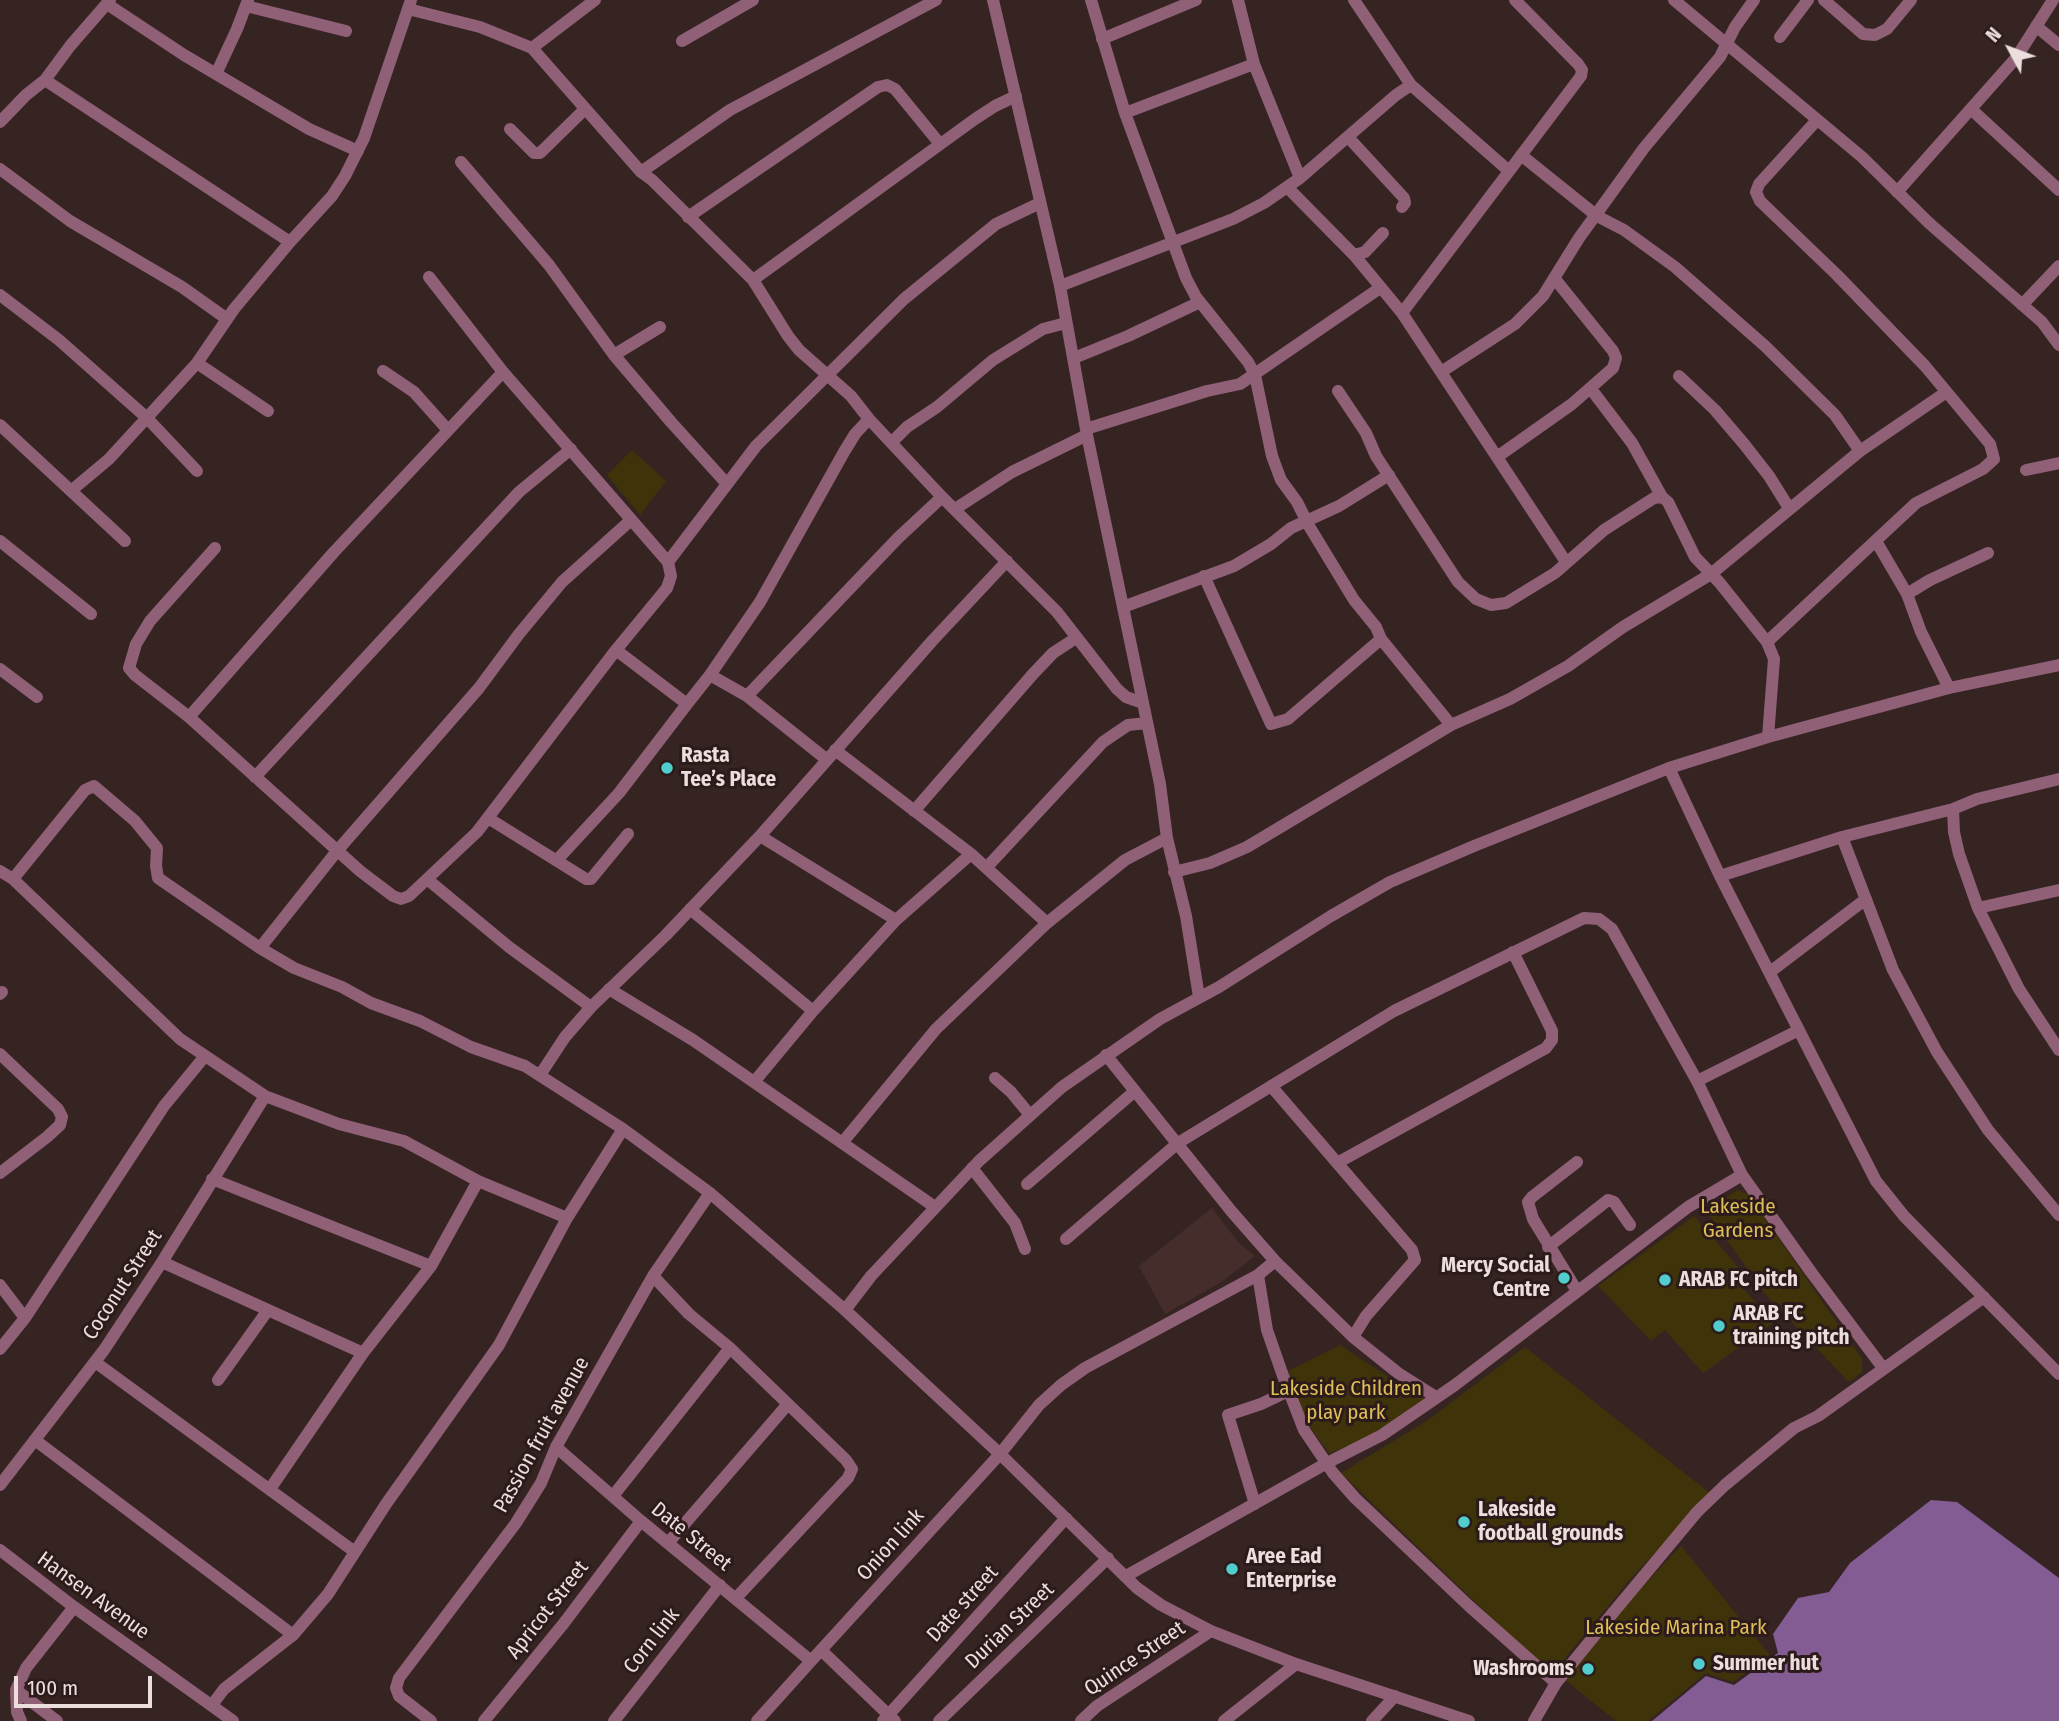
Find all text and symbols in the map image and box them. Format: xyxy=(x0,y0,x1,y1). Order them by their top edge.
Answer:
north arrow xyxy=(1975,14,2045,84)
text: N xyxy=(1981,23,2006,47)
place label: Rasta Tee’s Place xyxy=(681,743,776,793)
marker: Rasta Tee’s Place xyxy=(659,760,675,776)
park label: Lakeside Gardens xyxy=(1700,1194,1776,1244)
street label: Coconut Street xyxy=(78,1225,168,1345)
place label: Mercy Social Centre xyxy=(1441,1253,1550,1303)
place label: ARAB FC pitch xyxy=(1679,1267,1798,1293)
marker: Mercy Social Centre xyxy=(1556,1270,1572,1286)
marker: ARAB FC pitch xyxy=(1657,1272,1673,1288)
place label: ARAB FC training pitch xyxy=(1733,1301,1850,1351)
marker: ARAB FC training pitch xyxy=(1711,1318,1727,1334)
street label: Passion fruit avenue xyxy=(489,1353,595,1517)
park label: Lakeside Children play park xyxy=(1270,1376,1422,1426)
street label: Date Street xyxy=(646,1497,736,1577)
place label: Lakeside football grounds xyxy=(1478,1497,1623,1547)
street label: Onion link xyxy=(852,1504,930,1586)
marker: Lakeside football grounds xyxy=(1456,1514,1472,1530)
place label: Aree Ead Enterprise xyxy=(1246,1544,1336,1594)
street label: Hansen Avenue xyxy=(32,1547,154,1645)
street label: Apricot Street xyxy=(502,1556,594,1664)
street label: Date street xyxy=(922,1561,1004,1647)
marker: Aree Ead Enterprise xyxy=(1224,1561,1240,1577)
street label: Durian Street xyxy=(960,1577,1060,1675)
street label: Corn link xyxy=(619,1603,685,1679)
park label: Lakeside Marina Park xyxy=(1585,1615,1767,1641)
street label: Quince Street xyxy=(1080,1616,1190,1702)
place label: Summer hut xyxy=(1713,1651,1819,1677)
place label: Washrooms xyxy=(1473,1656,1574,1682)
marker: Summer hut xyxy=(1691,1656,1707,1672)
marker: Washrooms xyxy=(1580,1661,1596,1677)
scale bar xyxy=(18,1662,156,1706)
text: 100 m xyxy=(27,1675,78,1701)

